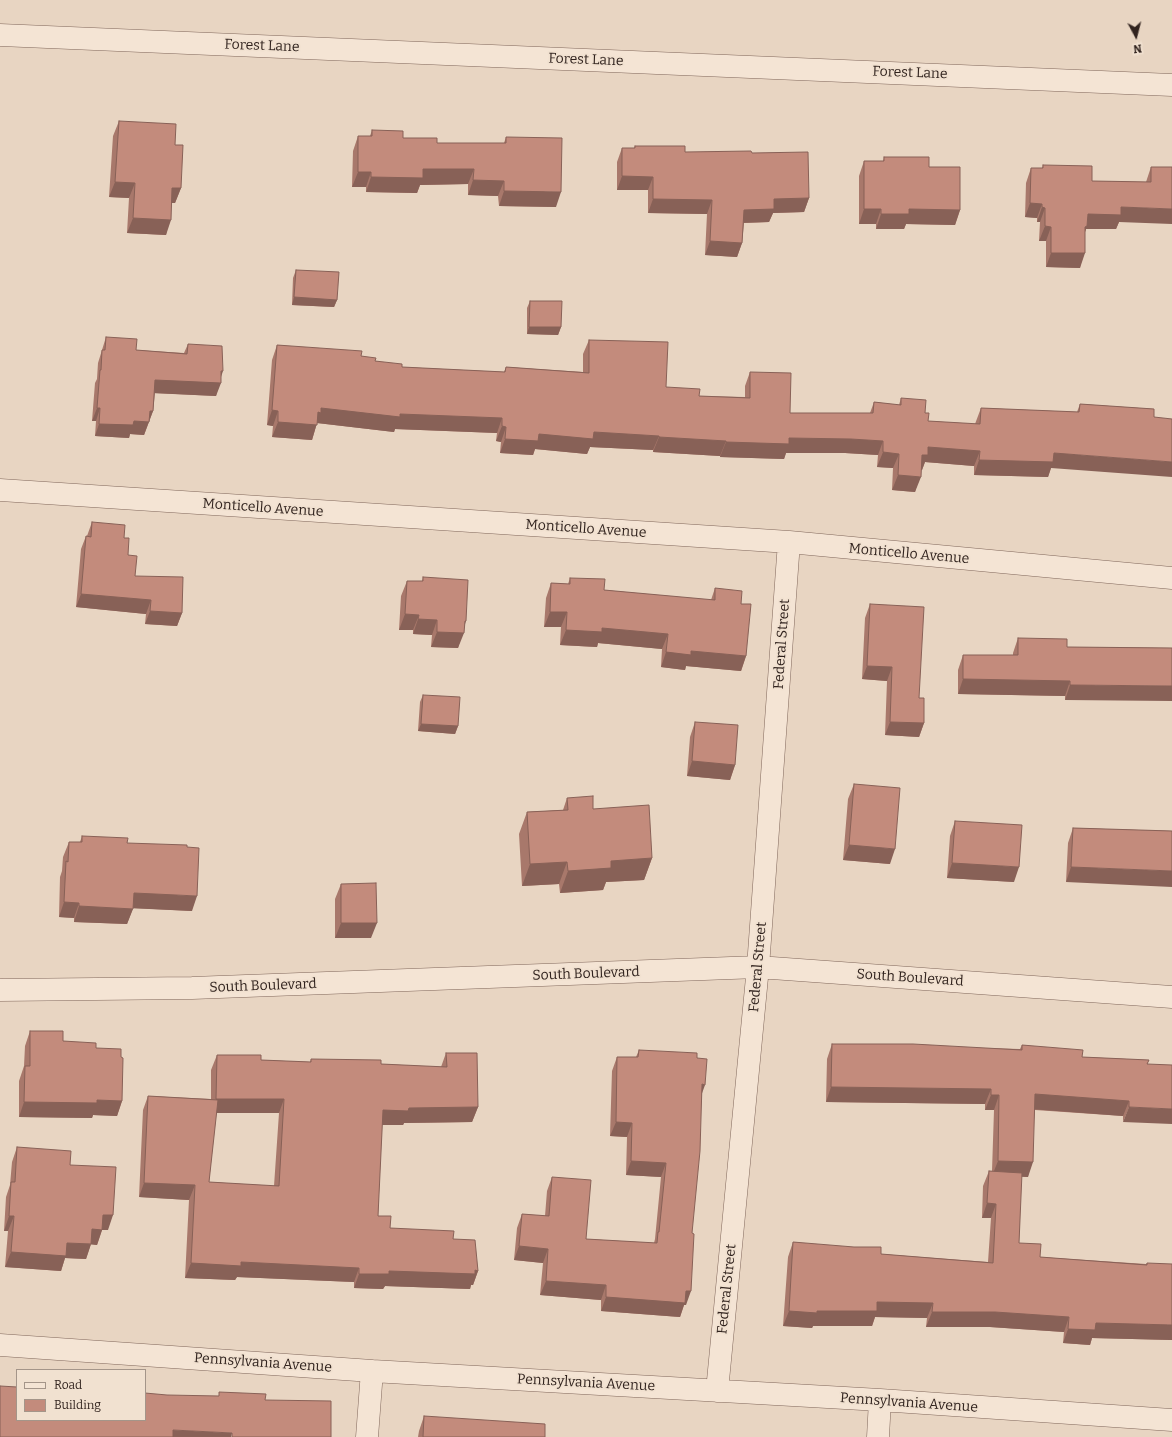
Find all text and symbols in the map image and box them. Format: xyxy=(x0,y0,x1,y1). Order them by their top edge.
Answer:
north arrow xyxy=(1116,16,1156,56)
street label: Forest Lane xyxy=(224,36,300,56)
text: N xyxy=(1133,41,1143,55)
street label: Forest Lane xyxy=(548,50,624,70)
street label: Forest Lane xyxy=(872,63,948,83)
street label: Monticello Avenue xyxy=(202,495,324,521)
street label: Monticello Avenue xyxy=(525,516,647,542)
street label: Monticello Avenue xyxy=(848,540,970,568)
street label: Federal Street xyxy=(770,598,794,690)
street label: Federal Street xyxy=(746,921,770,1013)
street label: South Boulevard xyxy=(532,964,640,984)
street label: South Boulevard xyxy=(856,966,964,990)
street label: South Boulevard xyxy=(209,976,317,996)
street label: Federal Street xyxy=(714,1243,740,1335)
street label: Pennsylvania Avenue xyxy=(193,1350,333,1376)
legend xyxy=(16,1369,146,1421)
street label: Pennsylvania Avenue xyxy=(517,1371,655,1395)
text: Road xyxy=(54,1378,82,1392)
street label: Pennsylvania Avenue xyxy=(839,1390,979,1416)
text: Building xyxy=(54,1398,101,1412)

